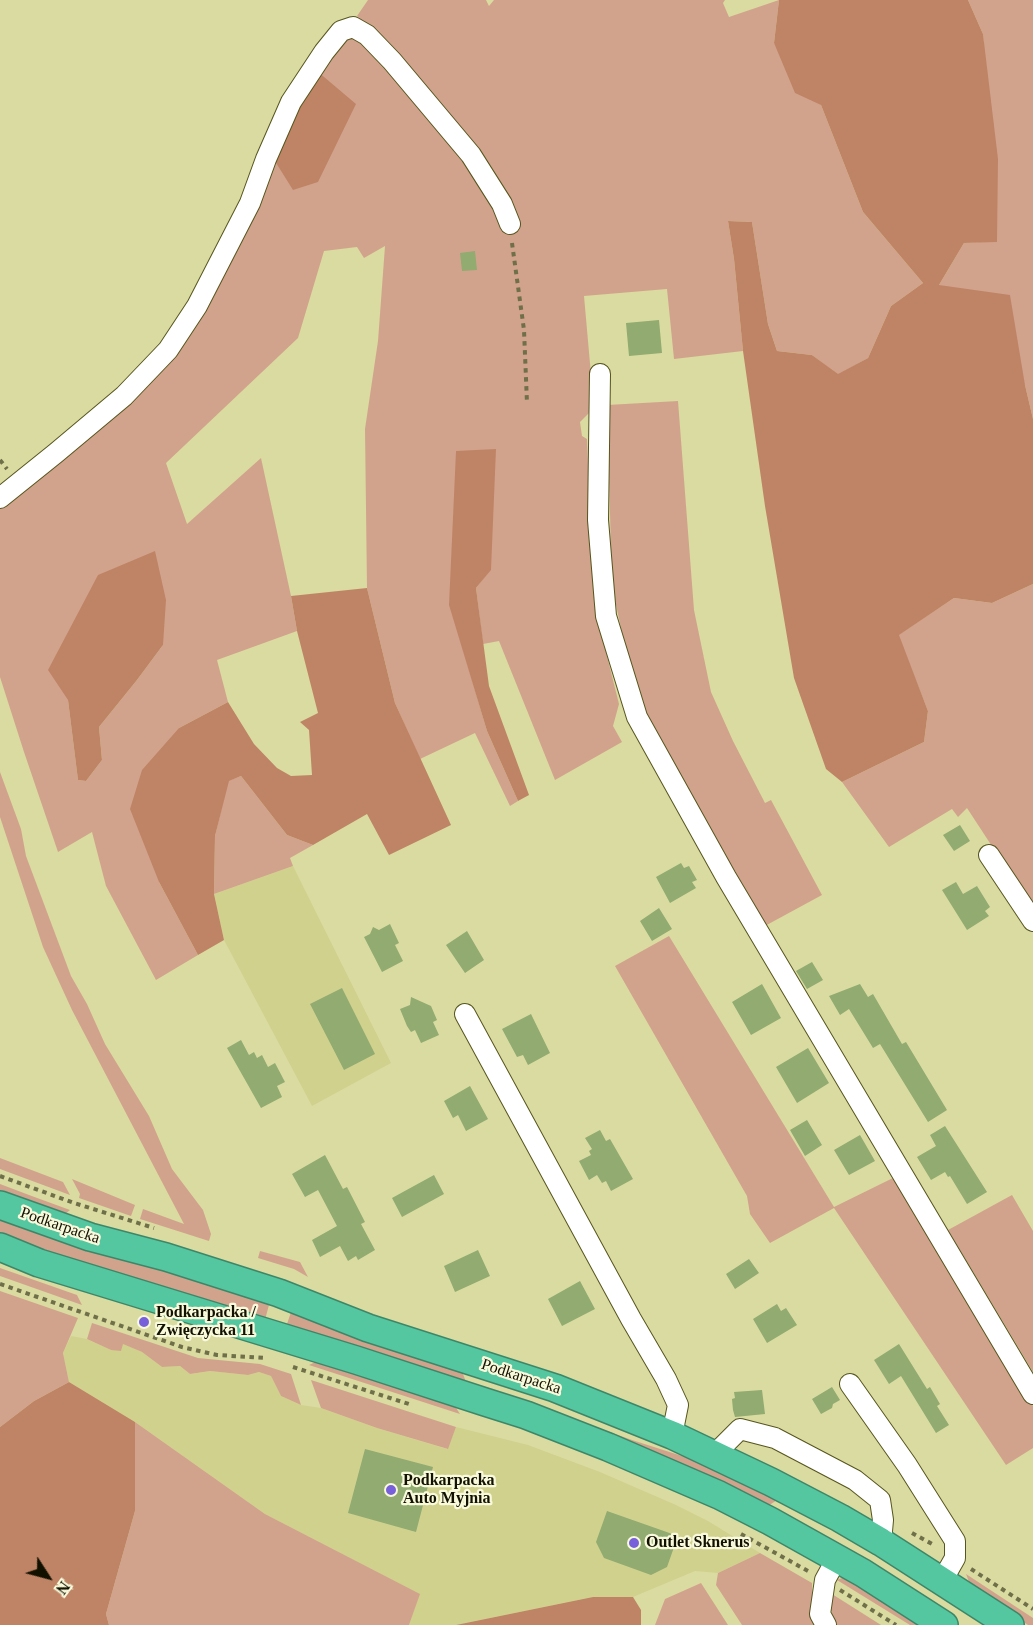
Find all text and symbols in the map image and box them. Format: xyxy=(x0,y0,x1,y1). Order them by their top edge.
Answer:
street label: Podkarpacka xyxy=(18,1203,102,1249)
place label: Podkarpacka / Zwięczycka 11 xyxy=(156,1303,256,1341)
marker: Podkarpacka / Zwięczycka 11 xyxy=(137,1315,151,1329)
street label: Podkarpacka xyxy=(479,1355,563,1399)
place label: Podkarpacka Auto Myjnia xyxy=(403,1471,495,1509)
marker: Podkarpacka Auto Myjnia xyxy=(384,1483,398,1497)
place label: Outlet Sknerus xyxy=(646,1533,750,1553)
marker: Outlet Sknerus xyxy=(627,1536,641,1550)
north arrow xyxy=(18,1547,78,1607)
text: N xyxy=(53,1578,73,1598)

